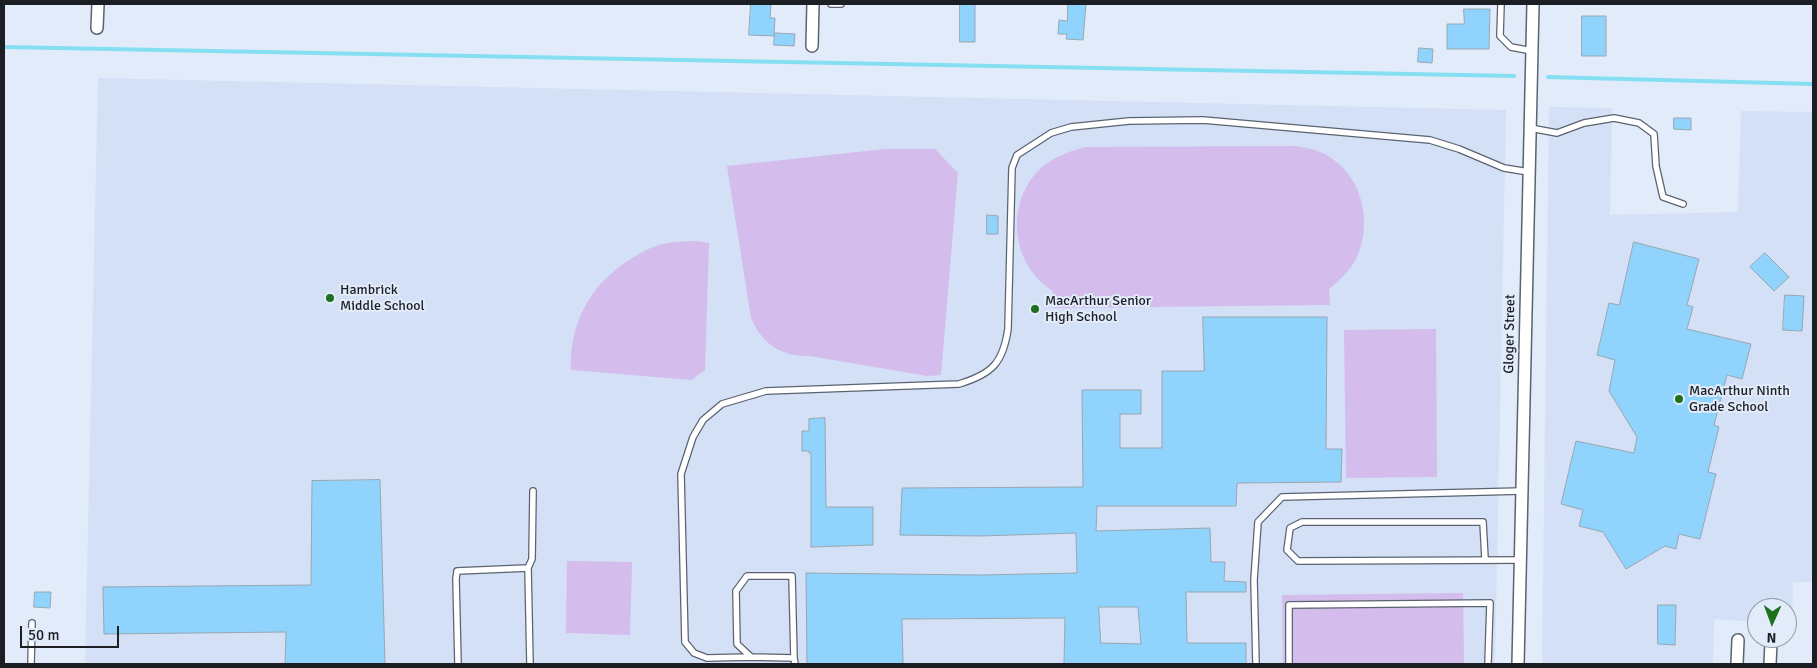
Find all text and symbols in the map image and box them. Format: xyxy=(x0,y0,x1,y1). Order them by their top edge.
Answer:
place label: Hambrick Middle School xyxy=(340,282,425,314)
marker: Hambrick Middle School xyxy=(324,292,336,304)
place label: MacArthur Senior High School xyxy=(1045,293,1151,326)
street label: Gloger Street xyxy=(1501,294,1519,374)
marker: MacArthur Senior High School xyxy=(1029,303,1041,315)
place label: MacArthur Ninth Grade School xyxy=(1689,383,1790,416)
marker: MacArthur Ninth Grade School xyxy=(1673,393,1685,405)
north arrow xyxy=(1747,598,1797,648)
scale bar xyxy=(22,616,121,648)
text: 50 m xyxy=(28,626,59,644)
text: N xyxy=(1766,629,1777,646)

